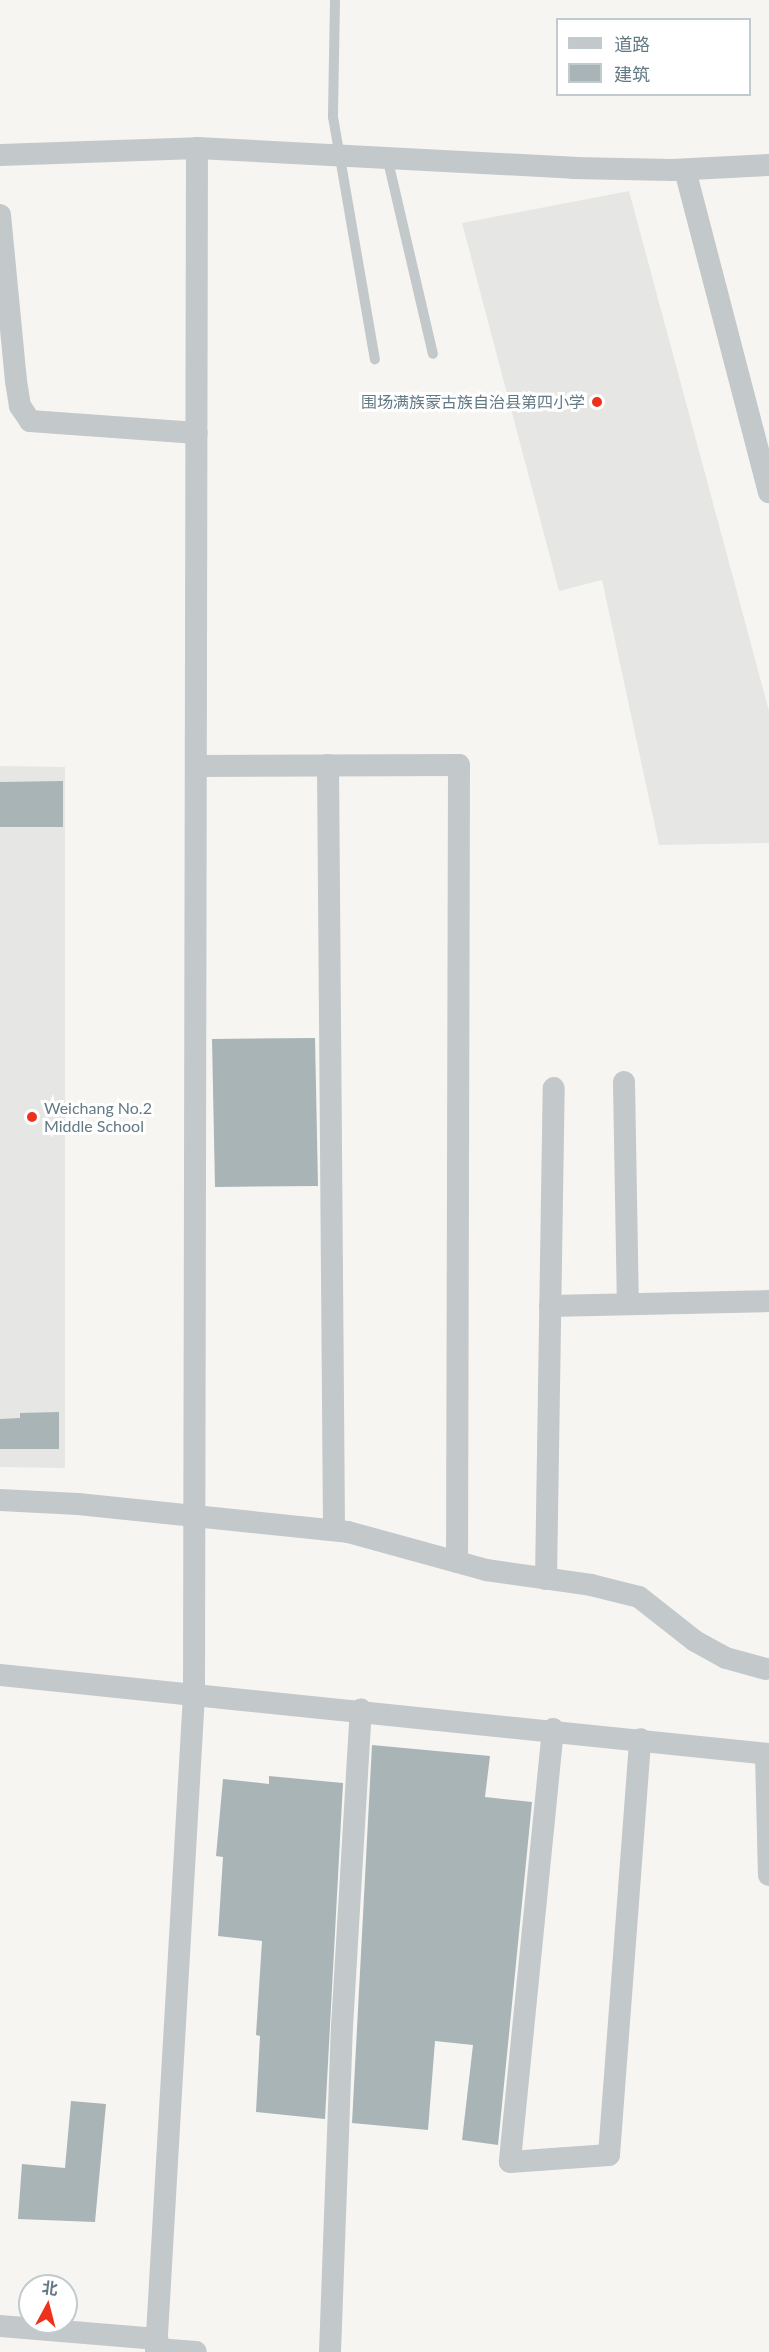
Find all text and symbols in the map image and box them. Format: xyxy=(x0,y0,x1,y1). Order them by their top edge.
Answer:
legend xyxy=(556,18,751,96)
text: 道路 xyxy=(614,33,650,55)
text: 建筑 xyxy=(614,63,650,85)
place label: 围场满族蒙古族自治县第四小学 xyxy=(361,392,585,412)
marker: 围场满族蒙古族自治县第四小学 xyxy=(590,395,604,409)
place label: Weichang No.2 Middle School xyxy=(44,1098,152,1136)
marker: Weichang No.2 Middle School xyxy=(25,1110,39,1124)
north arrow xyxy=(18,2274,78,2334)
text: 北 xyxy=(41,2277,59,2298)

